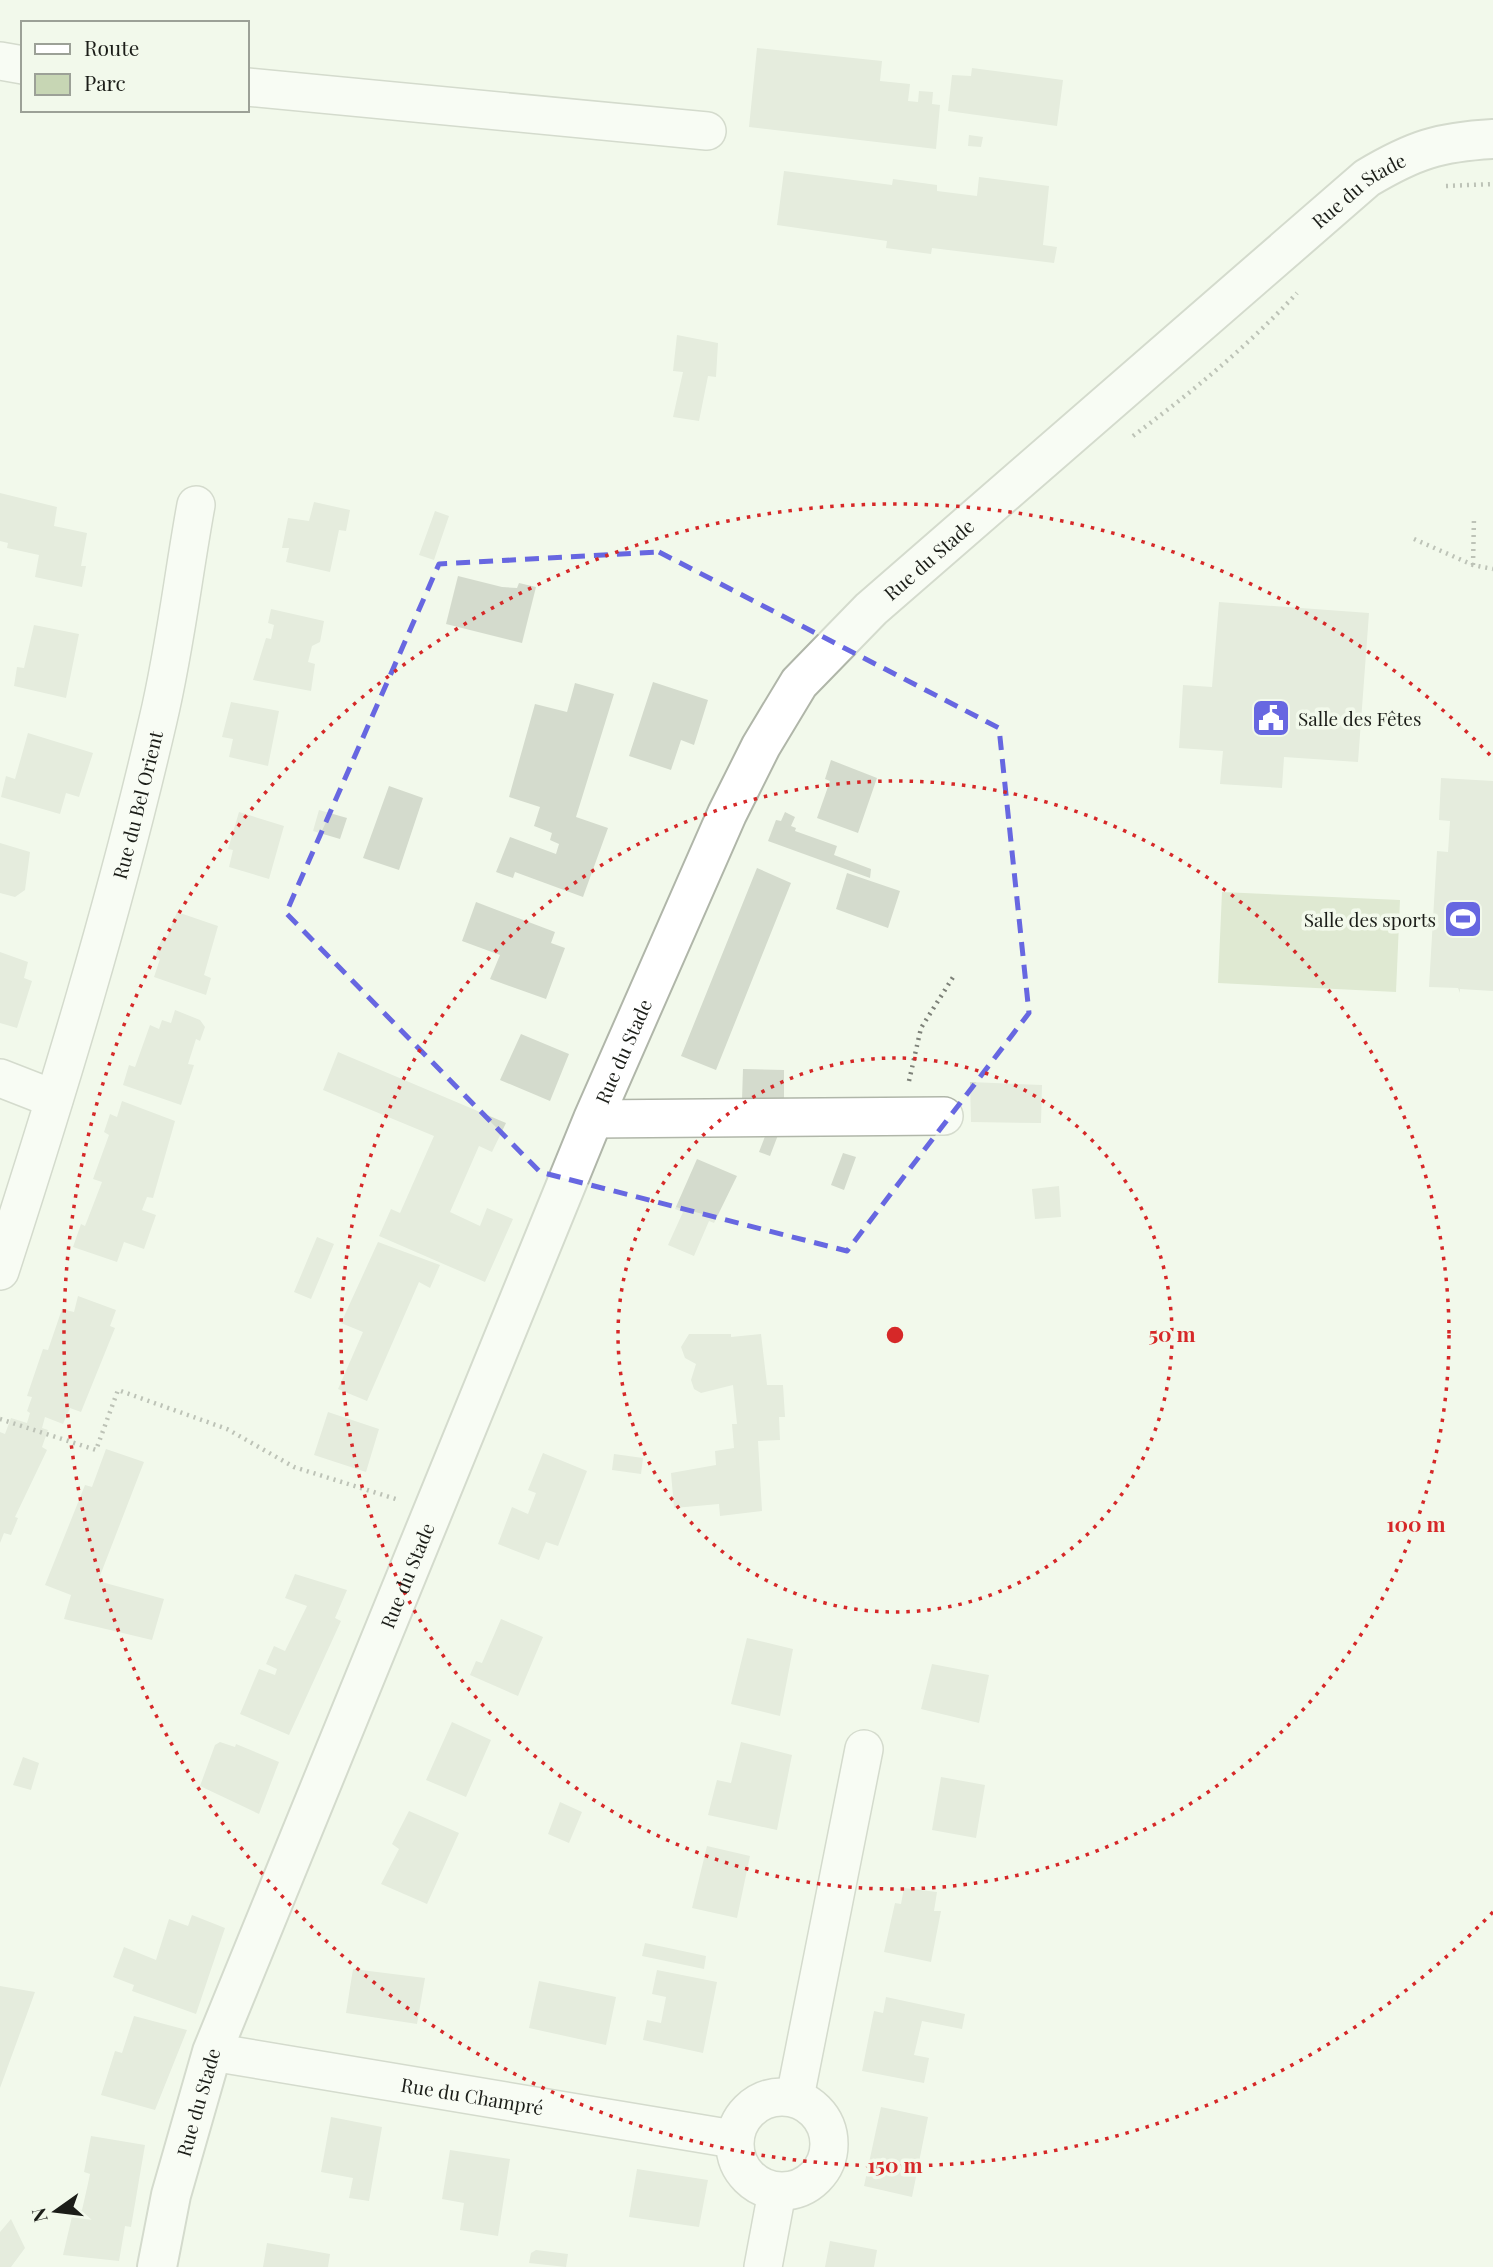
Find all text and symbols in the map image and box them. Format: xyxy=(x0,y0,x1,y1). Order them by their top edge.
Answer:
legend xyxy=(21,21,248,112)
text: Route xyxy=(84,33,139,61)
text: Parc xyxy=(84,68,126,96)
street label: Rue du Stade xyxy=(1306,146,1409,234)
street label: Rue du Stade xyxy=(878,513,979,606)
public building icon: Salle des Fêtes xyxy=(1250,697,1292,739)
place label: Salle des Fêtes xyxy=(1298,705,1421,731)
street label: Rue du Bel Orient xyxy=(106,728,168,882)
sports icon: Salle des sports xyxy=(1442,898,1484,940)
place label: Salle des sports xyxy=(1304,906,1436,932)
street label: Rue du Stade xyxy=(588,995,657,1108)
text: 50 m xyxy=(1148,1319,1196,1347)
centre of rings xyxy=(883,1323,907,1347)
text: 100 m xyxy=(1386,1509,1446,1537)
street label: Rue du Stade xyxy=(374,1519,440,1632)
street label: Rue du Stade xyxy=(170,2045,226,2159)
street label: Rue du Champré xyxy=(399,2071,546,2120)
text: 150 m xyxy=(868,2150,922,2178)
north arrow xyxy=(21,2176,91,2246)
text: N xyxy=(24,2205,53,2225)

